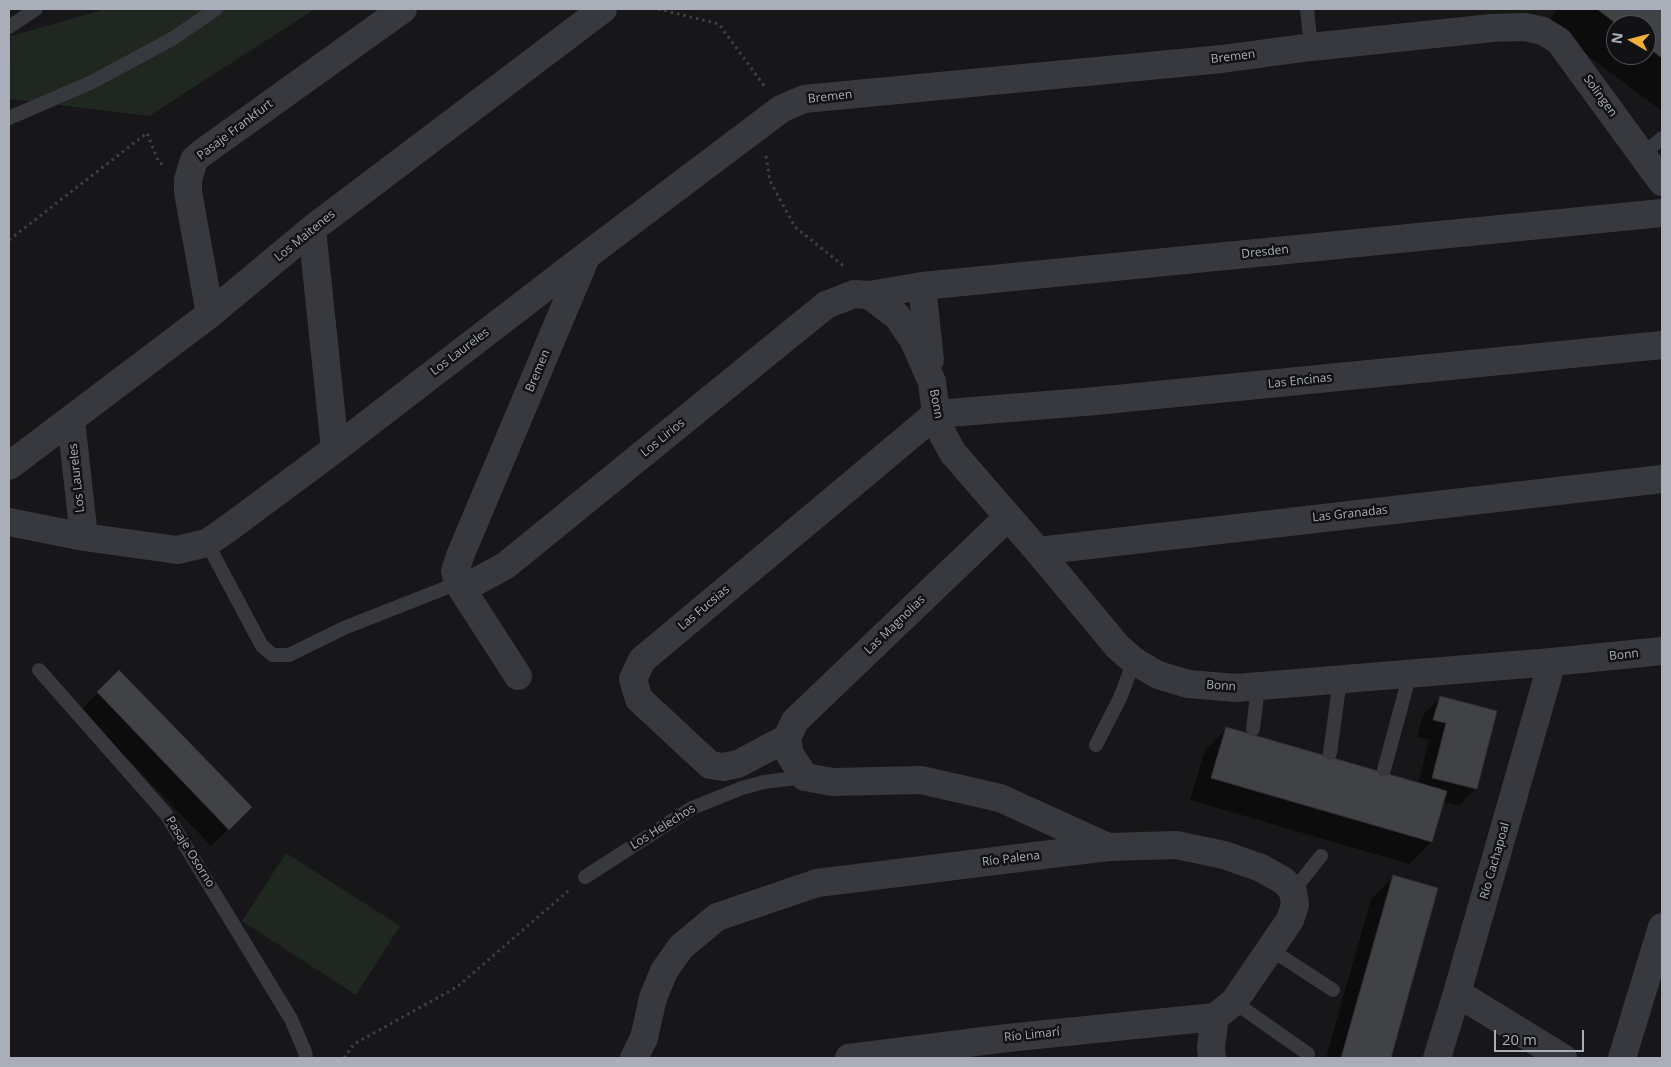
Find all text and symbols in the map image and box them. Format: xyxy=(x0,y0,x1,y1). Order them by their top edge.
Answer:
north arrow xyxy=(1606,15,1656,65)
text: N xyxy=(1606,31,1627,45)
street label: Bremen xyxy=(1210,47,1256,67)
street label: Solingen xyxy=(1580,72,1620,120)
street label: Bremen xyxy=(807,88,853,106)
street label: Pasaje Frankfurt xyxy=(194,97,276,163)
street label: Los Maitenes xyxy=(272,207,338,265)
street label: Dresden xyxy=(1241,242,1289,262)
street label: Los Laureles xyxy=(428,325,492,379)
street label: Bremen xyxy=(523,348,553,394)
street label: Las Encinas xyxy=(1267,370,1333,392)
street label: Bonn xyxy=(926,388,946,420)
street label: Los Lirios xyxy=(638,416,688,460)
street label: Los Laureles xyxy=(66,443,88,513)
street label: Las Granadas xyxy=(1312,503,1388,525)
street label: Las Fucsias xyxy=(676,582,732,634)
street label: Las Magnolias xyxy=(862,592,928,658)
street label: Bonn xyxy=(1608,646,1640,664)
street label: Bonn xyxy=(1206,678,1236,694)
street label: Los Helechos xyxy=(628,801,698,853)
street label: Pasaje Osorno xyxy=(162,814,218,890)
street label: Río Cachapoal xyxy=(1477,821,1513,901)
street label: Río Palena xyxy=(981,848,1041,870)
scale bar xyxy=(1496,1020,1586,1052)
street label: Río Limarí xyxy=(1004,1025,1060,1045)
text: 20 m xyxy=(1502,1029,1537,1049)

